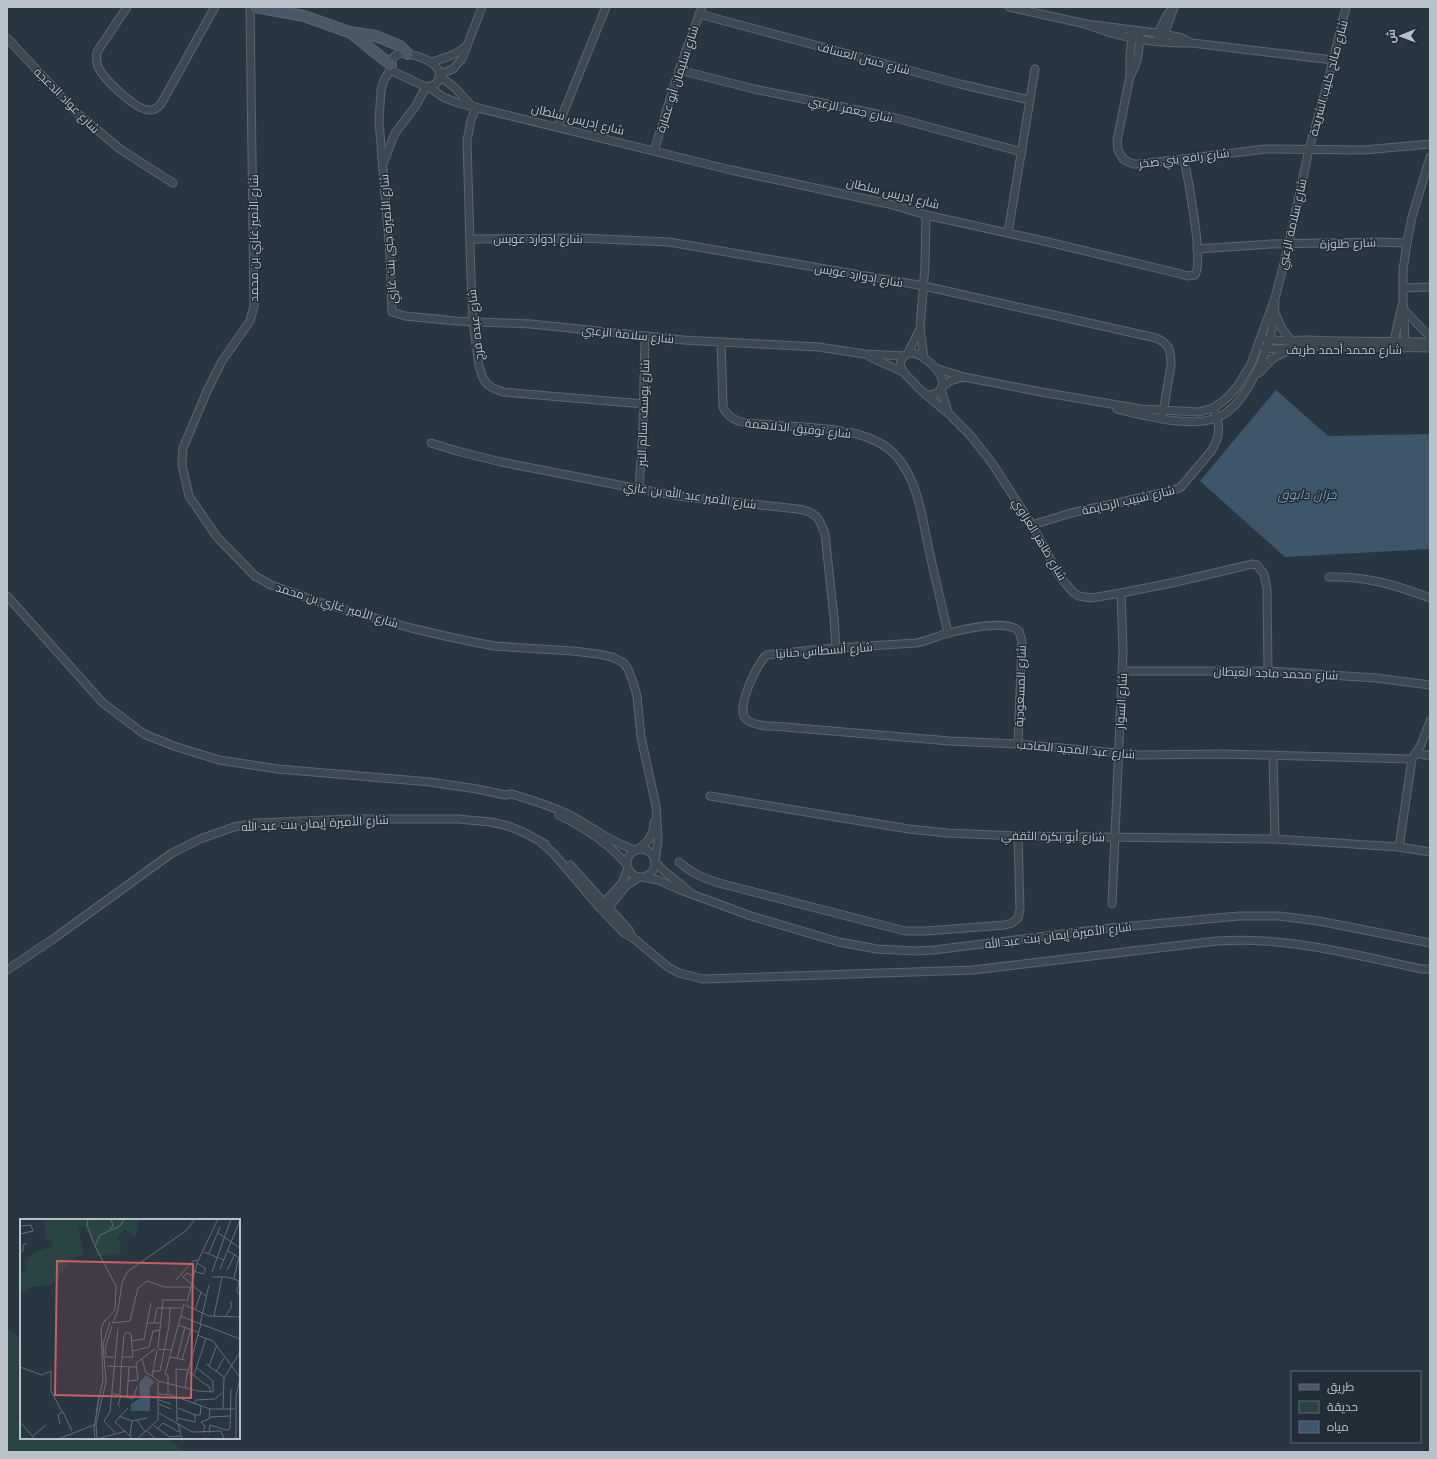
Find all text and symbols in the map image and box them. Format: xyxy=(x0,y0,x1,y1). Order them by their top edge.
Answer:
north arrow xyxy=(1381,16,1421,56)
street label: شارع صالح كليب الشريدة xyxy=(1304,18,1352,138)
street label: شارع سليمان أبو عمارة xyxy=(652,23,702,135)
text: ش xyxy=(1383,29,1399,43)
street label: شارع حسن العساف xyxy=(816,37,912,79)
street label: شارع عواد الدعجة xyxy=(30,63,104,137)
street label: شارع جعفر الزعبي xyxy=(807,92,895,128)
street label: شارع إدريس سلطان xyxy=(530,99,626,139)
street label: شارع رافع بني صخر xyxy=(1137,144,1231,174)
street label: شارع الأميرة جنى بنت غازي xyxy=(375,173,403,304)
street label: شارع إدريس سلطان xyxy=(845,173,941,213)
street label: شارع الأمير غازي بن محمد xyxy=(245,174,264,302)
street label: شارع سلامة الزعبي xyxy=(1273,177,1313,272)
street label: شارع إدوارد عويس xyxy=(493,230,583,247)
street label: شارع طلوزة xyxy=(1320,234,1376,252)
street label: شارع إدوارد عويس xyxy=(813,259,905,291)
street label: شارع عبده فرج xyxy=(463,288,487,361)
street label: شارع سلامة الزعبي xyxy=(581,321,675,349)
street label: شارع محمد أحمد طريف xyxy=(1286,341,1402,358)
street label: شارع يوسف سالم النبر xyxy=(633,359,653,468)
street label: شارع توفيق الدلاهمة xyxy=(744,414,852,442)
street label: شارع الأمير عبد الله بن غازي xyxy=(622,477,758,515)
street label: شارع شبيب الرحايمة xyxy=(1080,481,1176,519)
water label: خزان دابوق xyxy=(1277,485,1337,504)
street label: شارع ظاهر العزاوي xyxy=(1007,495,1071,585)
street label: شارع الأمير غازي بن محمد xyxy=(273,578,400,634)
street label: شارع أنسطاس حنانيا xyxy=(775,638,873,662)
street label: شارع المسعودية xyxy=(1010,645,1030,727)
street label: شارع محمد ماجد العيطان xyxy=(1213,662,1339,684)
street label: شارع السوار xyxy=(1111,672,1131,731)
street label: شارع عبد المجيد الصاحب xyxy=(1016,735,1136,763)
street label: شارع الأميرة إيمان بنت عبد الله xyxy=(241,811,389,835)
street label: شارع أبو بكرة الثقفي xyxy=(1001,827,1105,847)
street label: شارع الأميرة إيمان بنت عبد الله xyxy=(984,918,1132,952)
inset map xyxy=(20,1219,240,1439)
legend xyxy=(1291,1371,1421,1443)
text: طريق xyxy=(1327,1378,1355,1395)
text: حديقة xyxy=(1327,1398,1358,1415)
text: مياه xyxy=(1327,1418,1349,1435)

